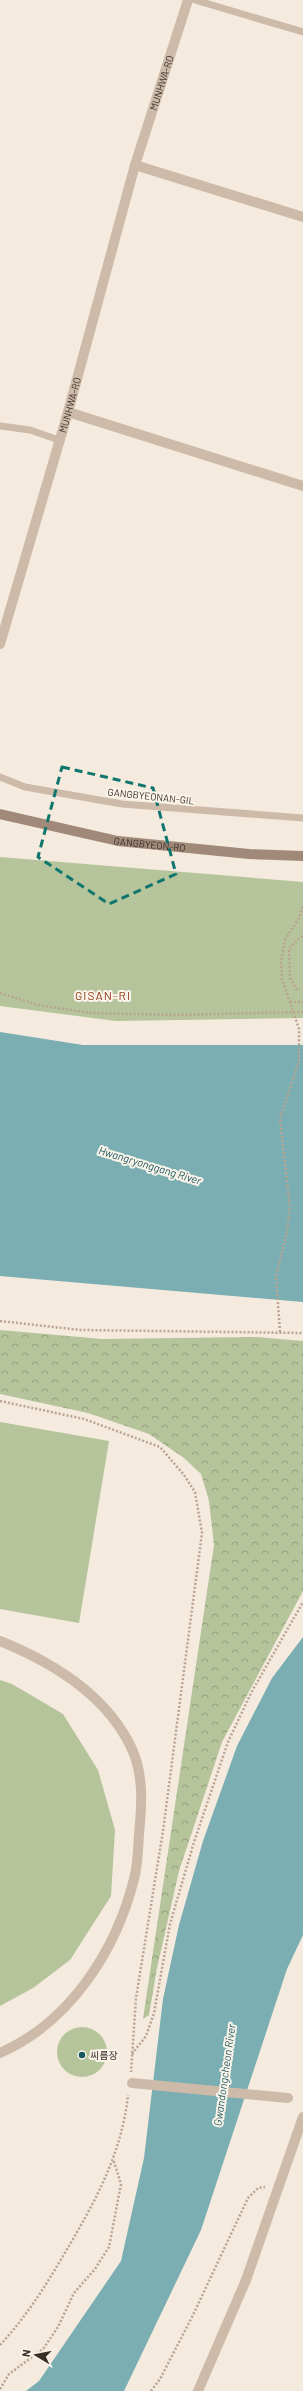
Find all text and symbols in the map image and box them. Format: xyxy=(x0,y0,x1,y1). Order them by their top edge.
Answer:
street label: MUNHWA-RO xyxy=(147,54,176,112)
street label: MUNHWA-RO xyxy=(56,376,83,434)
street label: GANGBYEONAN-GIL xyxy=(107,785,195,807)
street label: GANGBYEON-RO xyxy=(113,834,186,854)
district label: GISAN-RI xyxy=(75,988,131,1002)
water label: Hwangryonggang River xyxy=(97,1143,204,1187)
water label: Gwandongcheon River xyxy=(210,2022,238,2127)
place label: 씨름장 xyxy=(90,2049,118,2061)
marker: 씨름장 xyxy=(77,2050,87,2060)
north arrow xyxy=(16,2335,56,2375)
text: N xyxy=(19,2348,33,2358)

